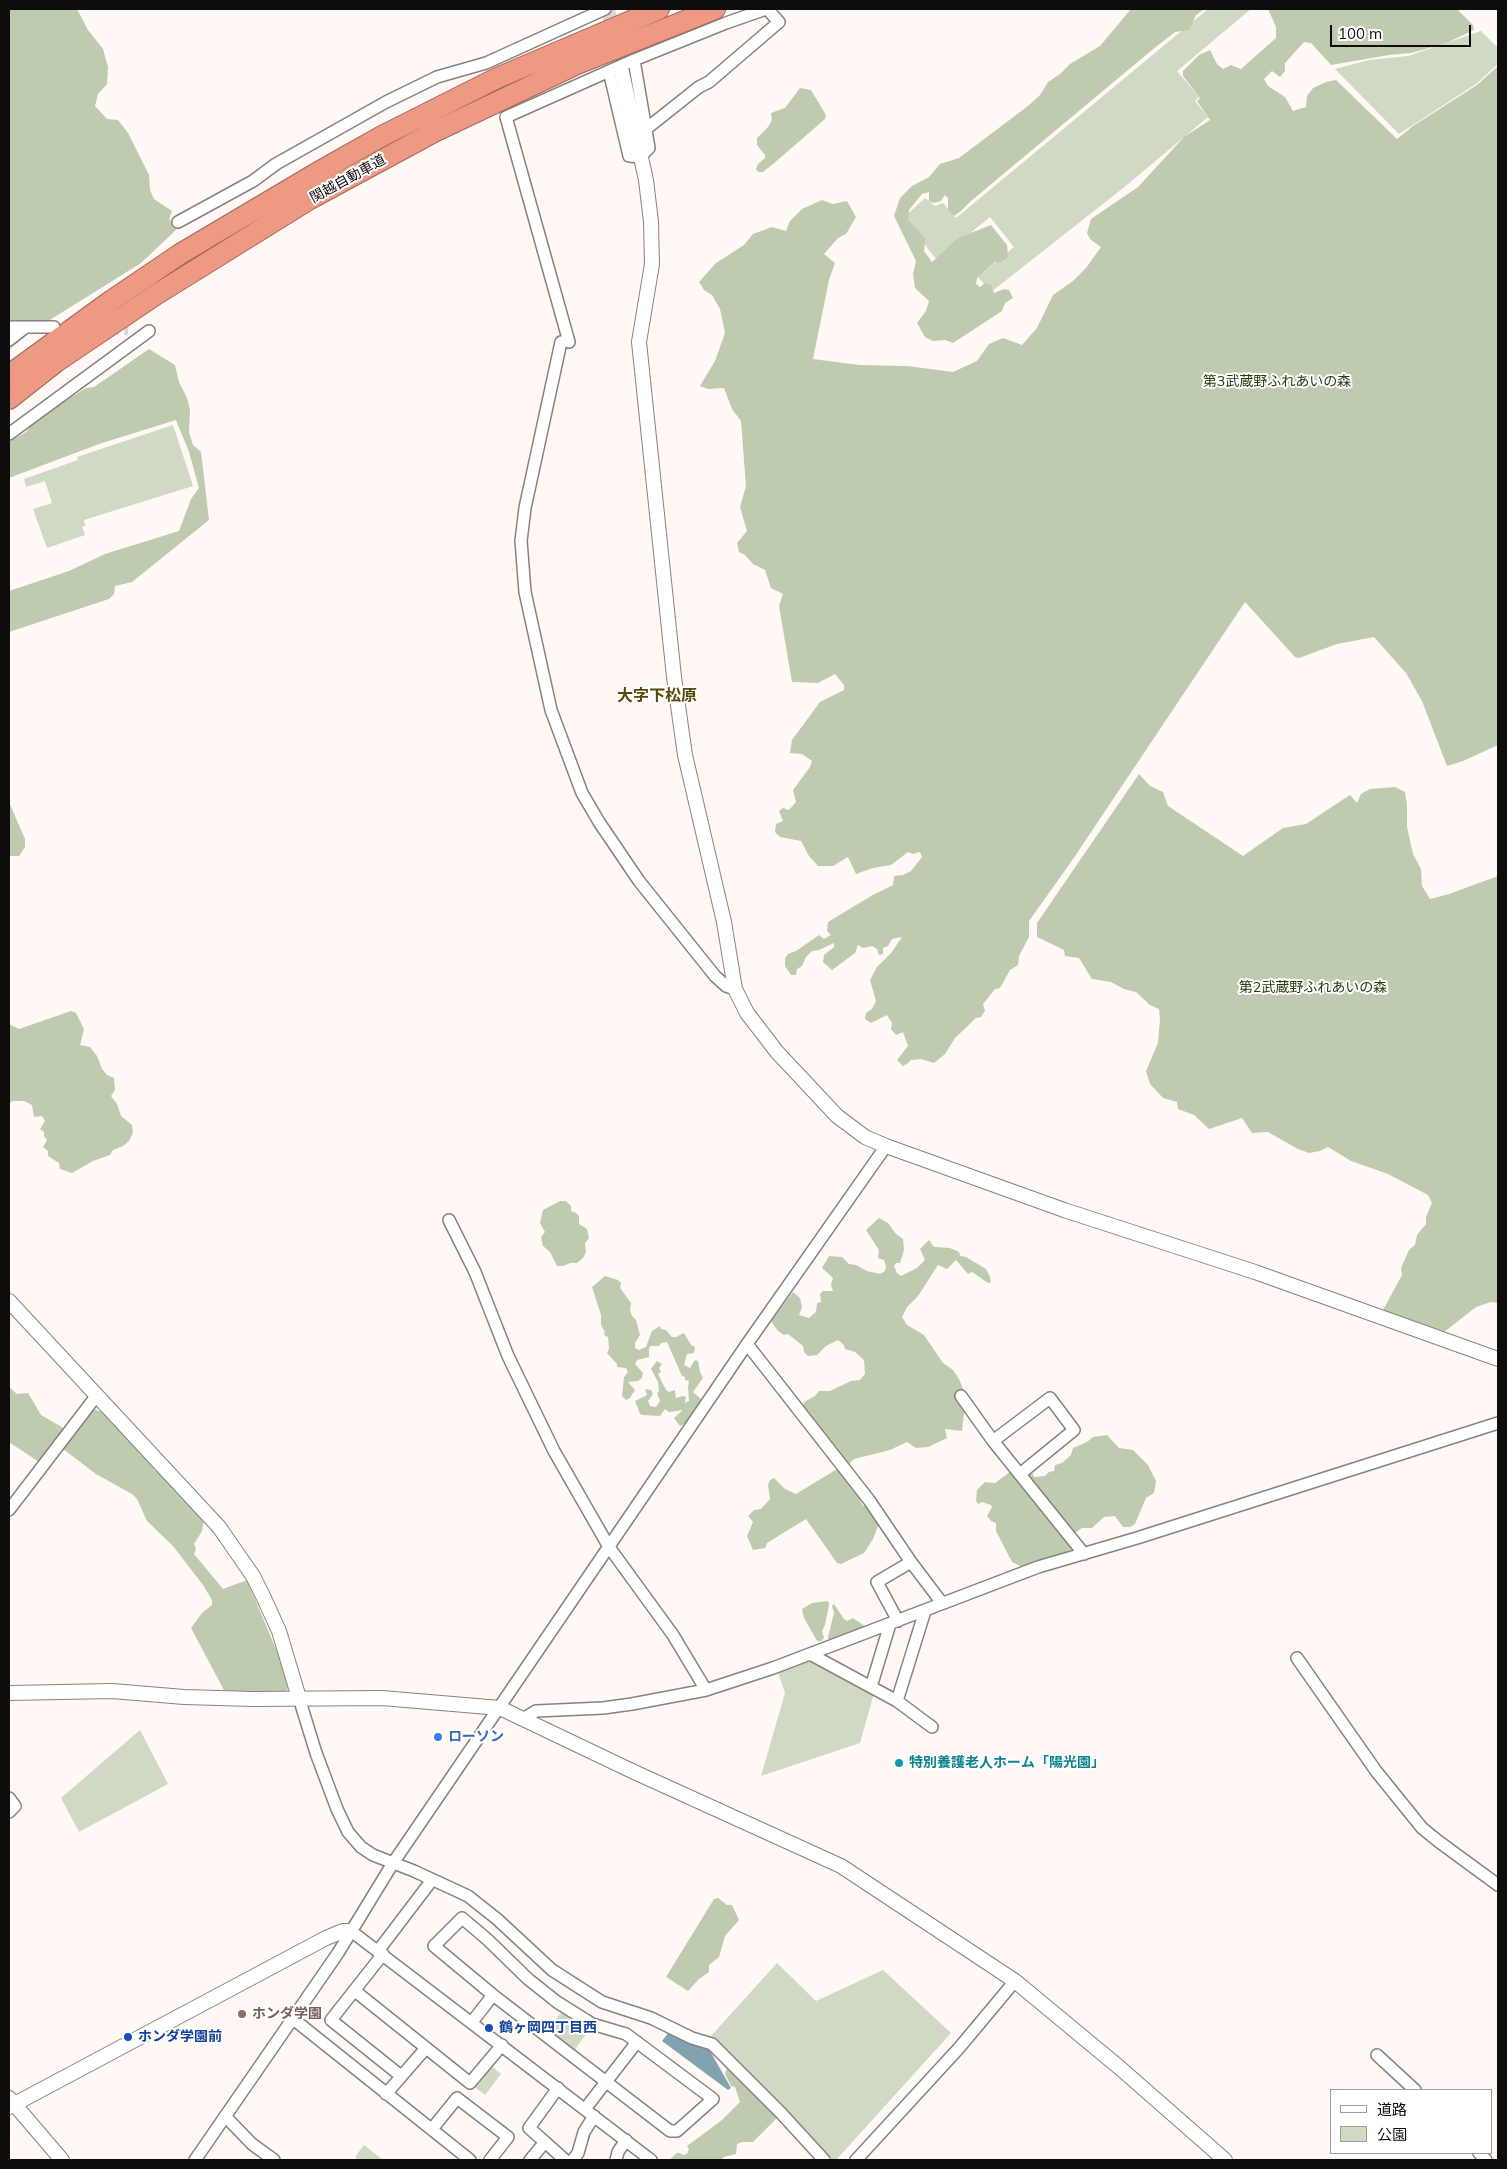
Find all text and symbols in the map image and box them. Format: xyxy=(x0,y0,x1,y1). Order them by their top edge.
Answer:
scale bar xyxy=(1332,15,1473,47)
text: 100 m xyxy=(1338,24,1382,43)
street label: 関越自動車道 xyxy=(307,151,389,207)
park label: 第3武蔵野ふれあいの森 xyxy=(1203,374,1351,390)
district label: 大字下松原 xyxy=(617,686,697,706)
park label: 第2武蔵野ふれあいの森 xyxy=(1239,980,1387,996)
place label: ローソン xyxy=(448,1729,504,1745)
marker: ローソン xyxy=(432,1731,444,1743)
place label: 特別養護老人ホーム「陽光園」 xyxy=(909,1755,1105,1771)
marker: 特別養護老人ホーム「陽光園」 xyxy=(893,1757,905,1769)
place label: ホンダ学園 xyxy=(252,2006,322,2022)
marker: ホンダ学園 xyxy=(236,2008,248,2020)
place label: 鶴ヶ岡四丁目西 xyxy=(499,2020,597,2036)
marker: 鶴ヶ岡四丁目西 xyxy=(483,2022,495,2034)
place label: ホンダ学園前 xyxy=(138,2029,222,2045)
marker: ホンダ学園前 xyxy=(122,2031,134,2043)
legend xyxy=(1330,2089,1492,2154)
text: 道路 xyxy=(1377,2100,1407,2119)
text: 公園 xyxy=(1377,2125,1407,2144)

